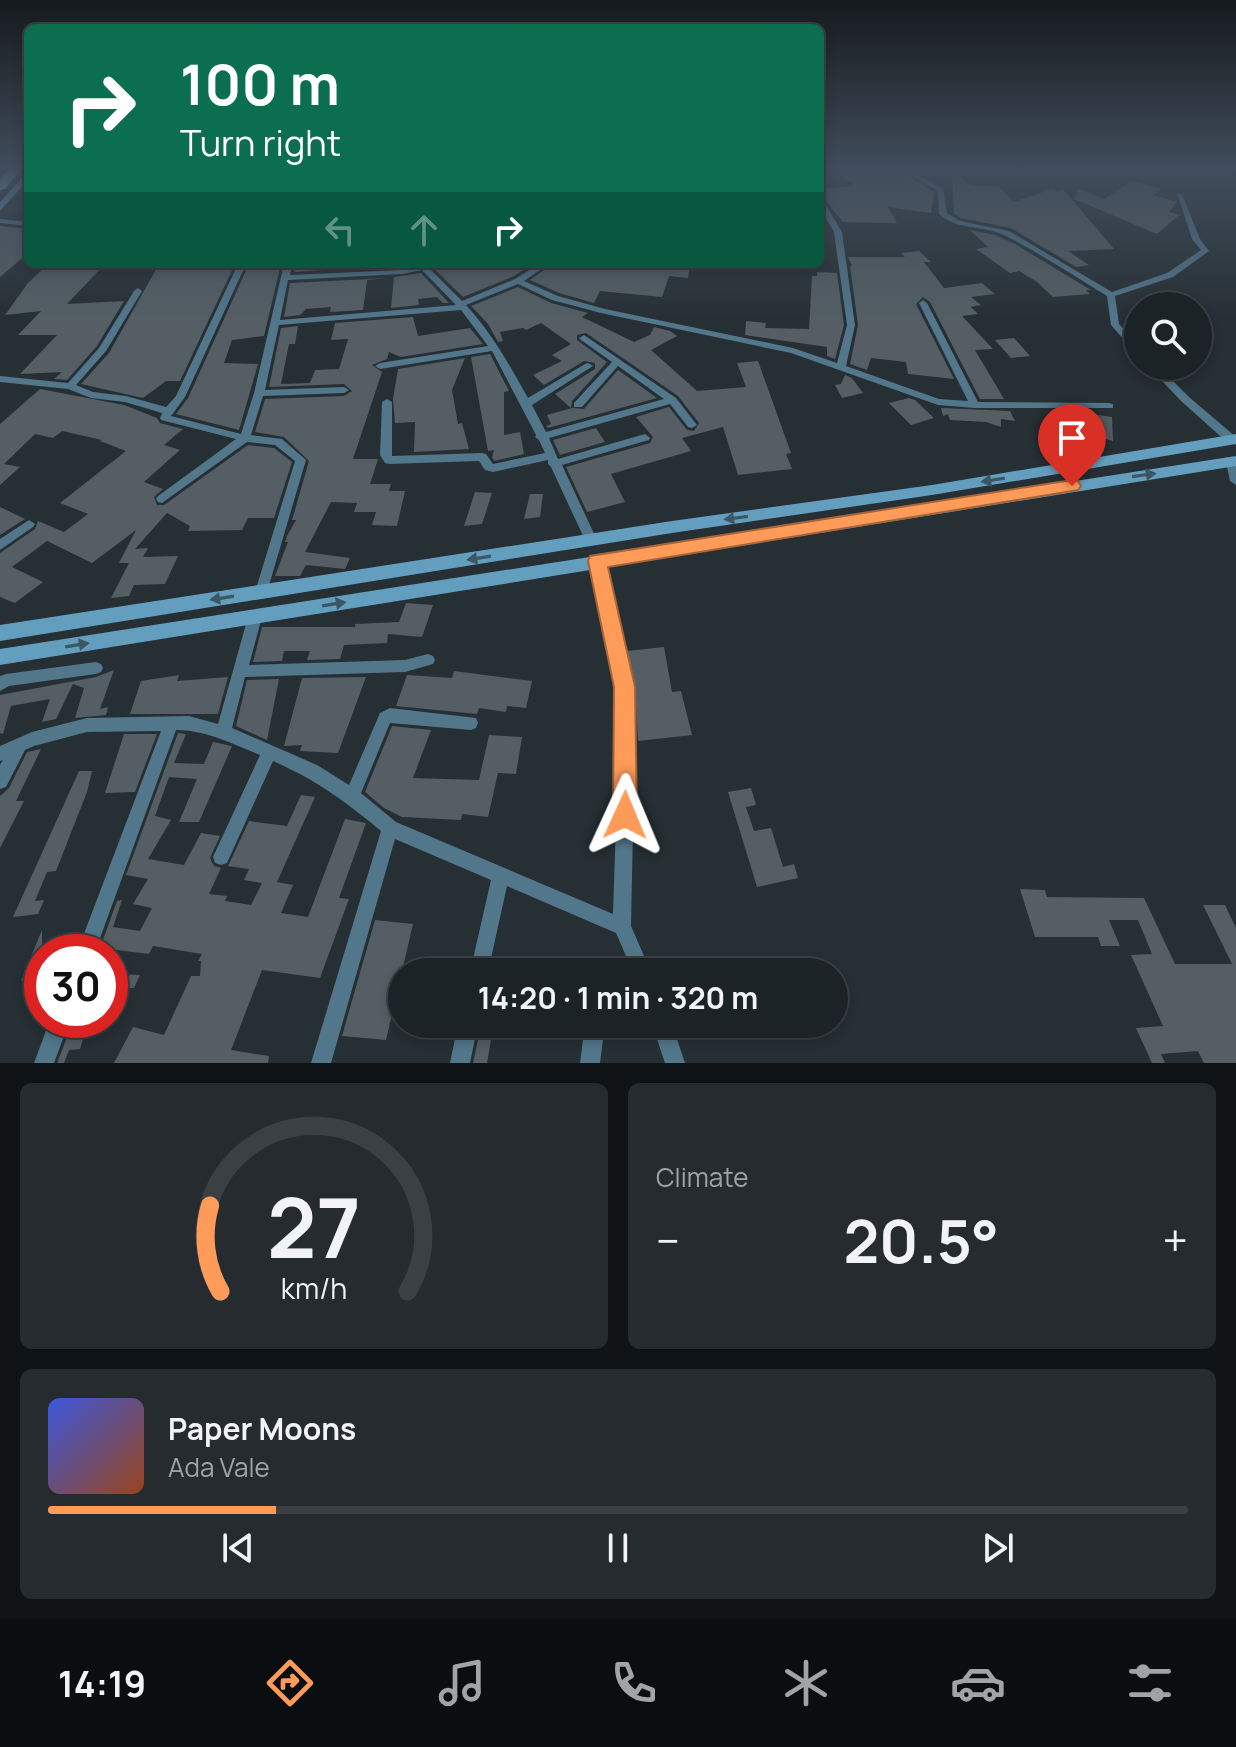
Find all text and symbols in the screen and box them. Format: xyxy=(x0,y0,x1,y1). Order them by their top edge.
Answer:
text: 100 m xyxy=(180,45,340,122)
icon: right xyxy=(48,56,152,160)
text: Turn right xyxy=(180,118,341,167)
icon: left xyxy=(318,208,362,252)
icon: ahead xyxy=(402,208,446,252)
icon: right xyxy=(486,208,530,252)
map controls xyxy=(1124,292,1212,380)
button: search xyxy=(1124,292,1212,380)
pin xyxy=(1038,404,1106,486)
icon: arrive xyxy=(1050,416,1094,460)
one-way arrow xyxy=(1131,468,1156,481)
one-way arrow xyxy=(981,474,1006,487)
one-way arrow xyxy=(723,512,748,525)
one-way arrow xyxy=(466,552,491,564)
one-way arrow xyxy=(210,592,235,605)
one-way arrow xyxy=(322,597,347,610)
one-way arrow xyxy=(65,638,90,651)
position arrow xyxy=(583,773,667,857)
speed limit sign: 30 xyxy=(24,934,128,1038)
text: 14:20 · 1 min · 320 m xyxy=(478,977,758,1018)
text: Climate xyxy=(656,1159,748,1195)
text: 27 xyxy=(267,1169,361,1283)
text: 20.5° xyxy=(843,1199,999,1281)
text: − xyxy=(656,1210,680,1270)
text: + xyxy=(1163,1210,1188,1270)
text: km/h xyxy=(281,1269,347,1308)
text: Paper Moons xyxy=(168,1408,356,1449)
text: Ada Vale xyxy=(168,1449,270,1485)
icon: previous xyxy=(216,1526,260,1570)
icon: pause xyxy=(596,1526,640,1570)
icon: next xyxy=(976,1526,1020,1570)
icon: directions xyxy=(262,1655,318,1711)
icon: music xyxy=(434,1655,490,1711)
icon: phone xyxy=(606,1655,662,1711)
icon: climate xyxy=(778,1655,834,1711)
icon: car xyxy=(950,1655,1006,1711)
icon: filters xyxy=(1122,1655,1178,1711)
text: 14:19 xyxy=(58,1659,146,1708)

